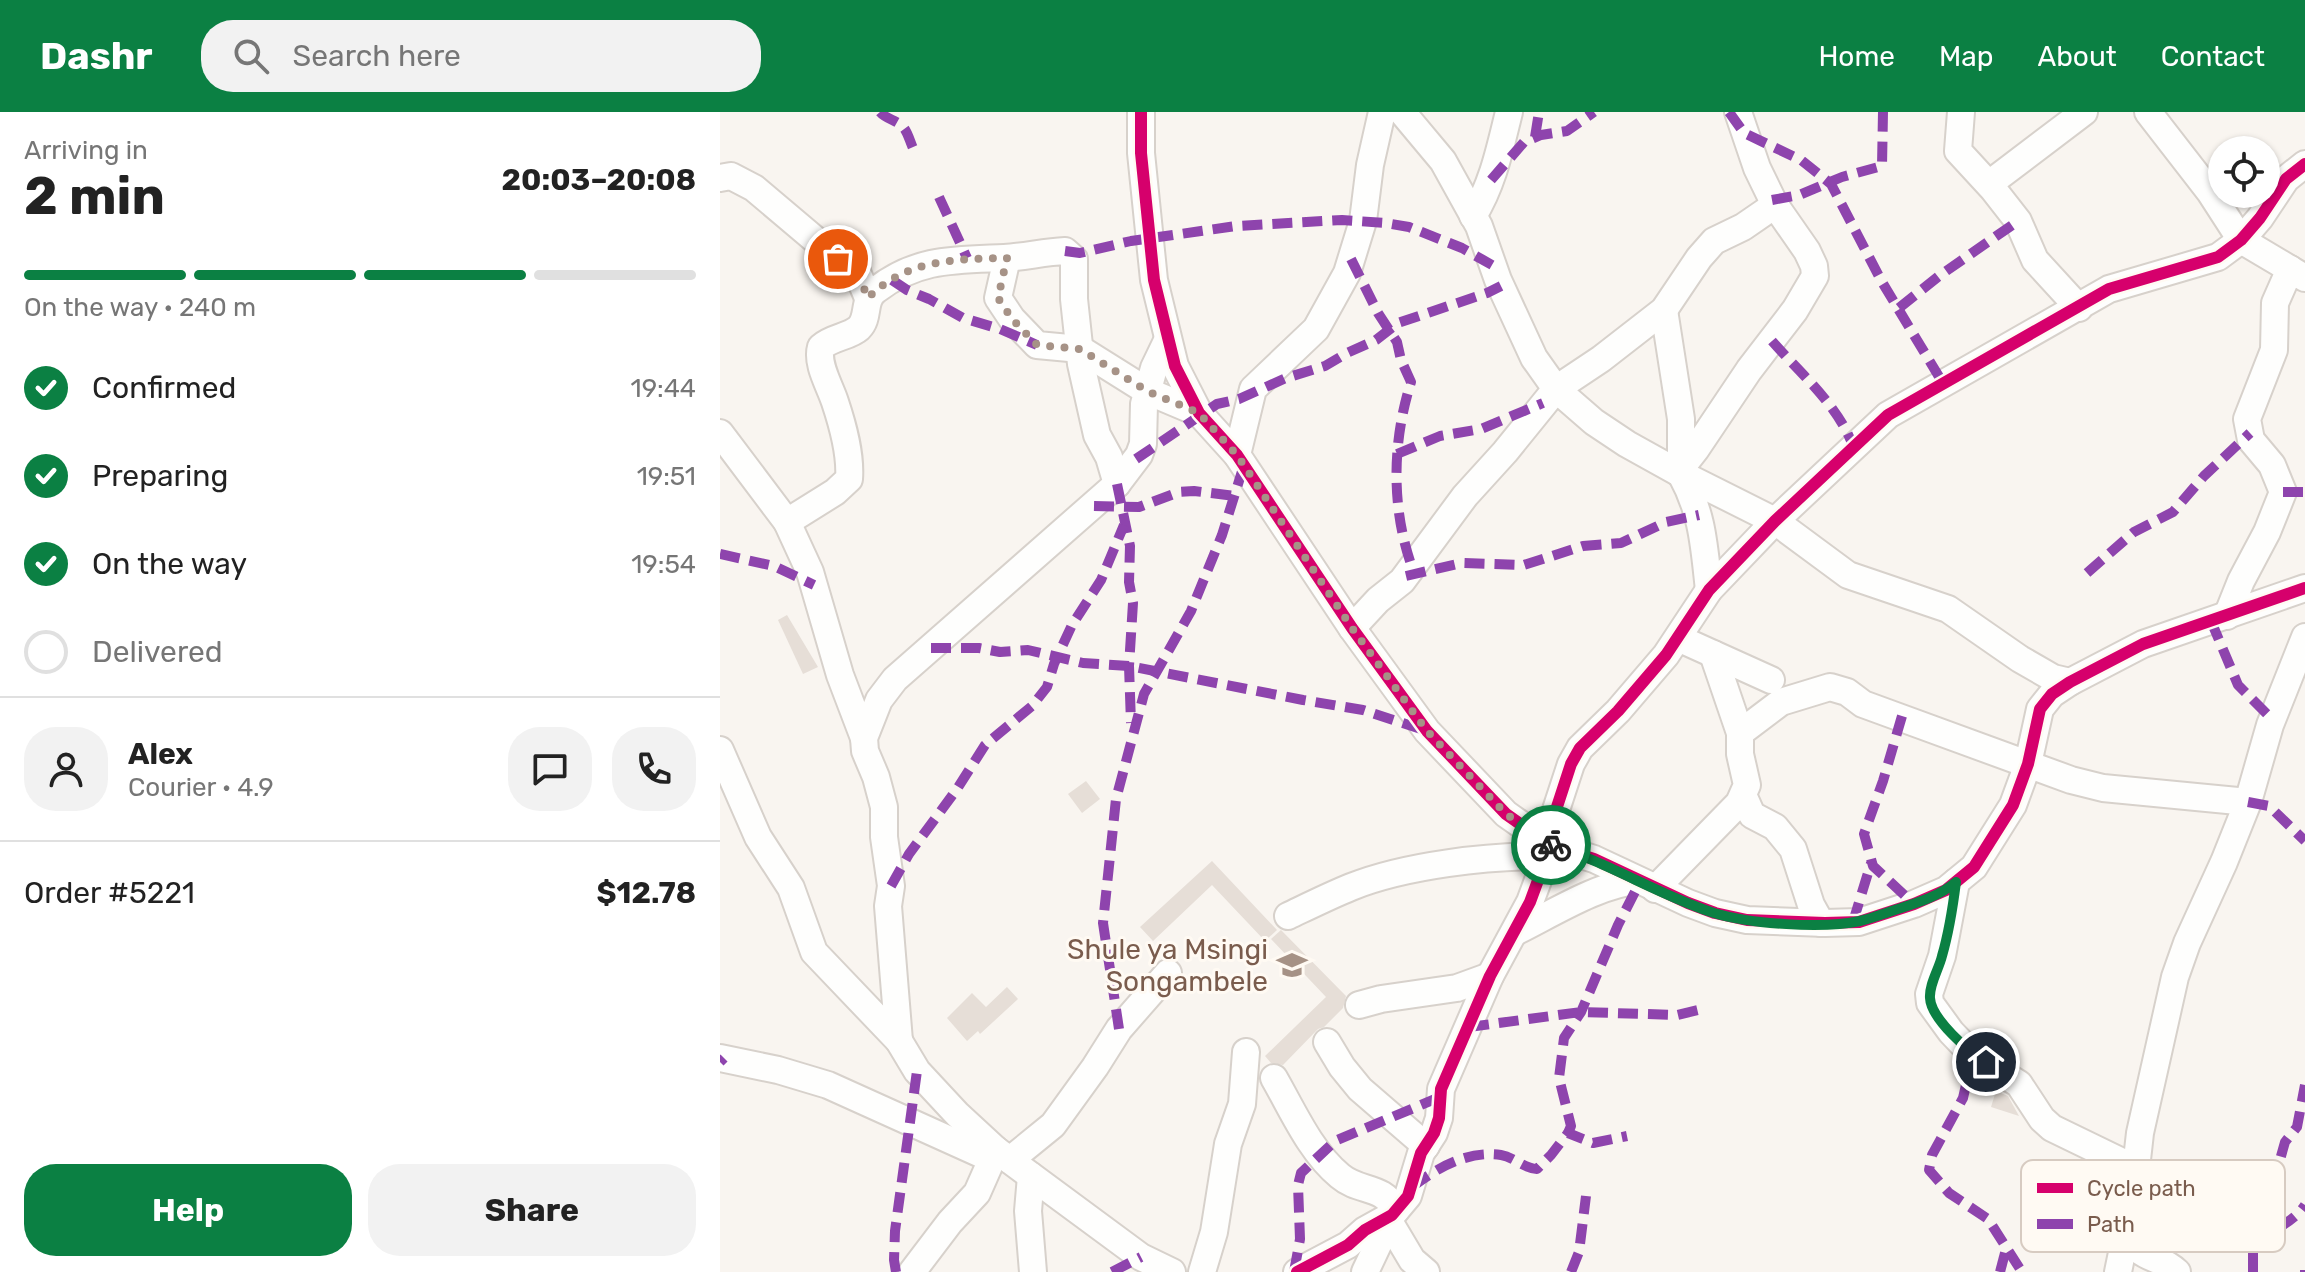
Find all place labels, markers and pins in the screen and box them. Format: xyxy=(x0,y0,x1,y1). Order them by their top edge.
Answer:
pin xyxy=(804,225,872,293)
place label: Shule ya Msingi Songambele xyxy=(1067,933,1268,998)
school or university icon: Shule ya Msingi Songambele xyxy=(1275,948,1309,982)
pin xyxy=(1952,1028,2020,1096)

